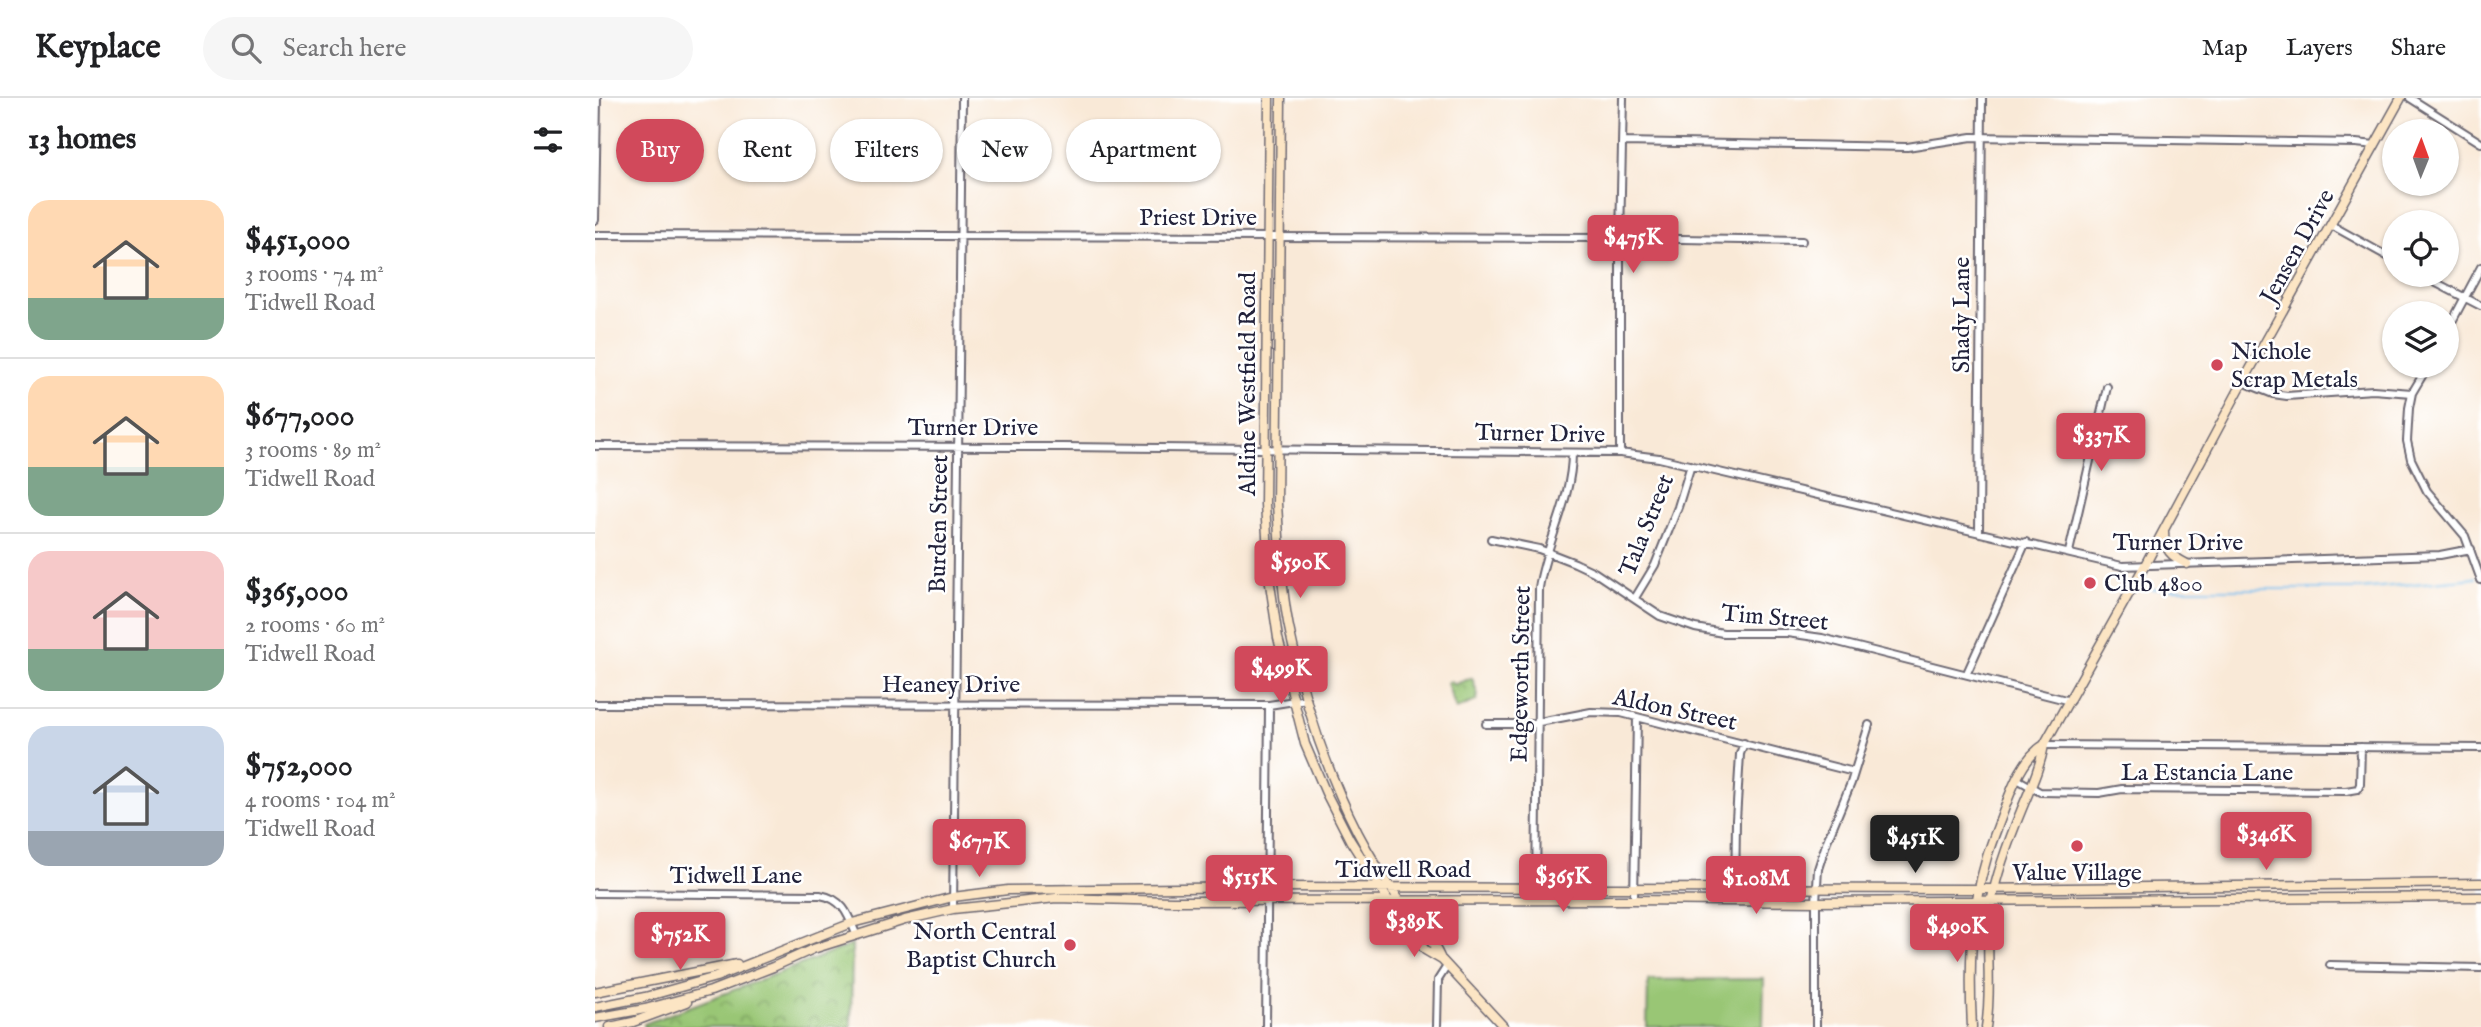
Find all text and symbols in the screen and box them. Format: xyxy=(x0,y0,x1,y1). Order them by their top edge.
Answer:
search box xyxy=(203,17,693,80)
text: Keyplace xyxy=(35,27,161,69)
icon: search xyxy=(227,29,265,67)
text: Search here xyxy=(283,32,407,65)
text: Map xyxy=(2202,33,2248,64)
text: Layers xyxy=(2286,33,2353,64)
text: Share xyxy=(2391,33,2446,64)
chip: Buy xyxy=(616,119,704,182)
chip: Rent xyxy=(718,119,816,182)
chip: Filters xyxy=(830,119,943,182)
chip: New xyxy=(957,119,1052,182)
chip: Apartment xyxy=(1066,119,1221,182)
north arrow xyxy=(2382,119,2459,196)
map controls xyxy=(2382,119,2459,378)
text: 13 homes xyxy=(28,121,136,159)
icon: filters xyxy=(529,121,567,159)
street label: Jensen Drive xyxy=(2253,184,2343,312)
street label: Priest Drive xyxy=(1139,203,1257,234)
button: locate xyxy=(2382,210,2459,287)
pin: $475K xyxy=(1584,216,1682,275)
text: $451,000 xyxy=(245,222,350,260)
text: $475K xyxy=(1603,223,1663,252)
icon: home xyxy=(84,228,168,312)
street label: Shady Lane xyxy=(1947,257,1978,373)
text: 3 rooms · 74 m² xyxy=(245,260,384,289)
street label: Aldine Westfield Road xyxy=(1233,272,1264,497)
text: Tidwell Road xyxy=(245,289,375,318)
button: layers xyxy=(2382,301,2459,378)
place label: Nichole Scrap Metals xyxy=(2231,337,2358,396)
marker: Nichole Scrap Metals xyxy=(2209,357,2225,373)
text: $677,000 xyxy=(245,398,355,436)
icon: home xyxy=(84,404,168,488)
street label: Turner Drive xyxy=(908,413,1038,444)
pin: $337K xyxy=(2052,414,2150,473)
street label: Turner Drive xyxy=(1475,418,1605,451)
text: $337K xyxy=(2072,421,2130,450)
text: 3 rooms · 89 m² xyxy=(245,436,381,465)
street label: Burden Street xyxy=(923,454,956,594)
text: Tidwell Road xyxy=(245,465,375,494)
street label: Tala Street xyxy=(1613,470,1682,581)
street label: Turner Drive xyxy=(2113,528,2243,559)
pin: $590K xyxy=(1251,540,1349,600)
text: $590K xyxy=(1270,548,1330,577)
place label: Club 4800 xyxy=(2104,569,2203,600)
text: $365,000 xyxy=(245,573,349,611)
marker: Club 4800 xyxy=(2082,575,2098,591)
icon: home xyxy=(84,579,168,663)
street label: Edgeworth Street xyxy=(1504,585,1539,763)
street label: Tim Street xyxy=(1720,598,1830,639)
text: 2 rooms · 60 m² xyxy=(245,611,385,640)
text: Tidwell Road xyxy=(245,640,375,669)
pin: $499K xyxy=(1232,646,1330,706)
text: $499K xyxy=(1251,654,1311,683)
street label: Heaney Drive xyxy=(882,670,1020,701)
street label: Aldon Street xyxy=(1609,682,1740,739)
text: $752,000 xyxy=(245,748,353,786)
icon: home xyxy=(84,754,168,838)
street label: La Estancia Lane xyxy=(2121,758,2293,789)
text: 4 rooms · 104 m² xyxy=(245,786,396,815)
pin: $346K xyxy=(2217,812,2315,872)
text: Tidwell Road xyxy=(245,815,375,844)
pin: $451K xyxy=(1866,816,1964,875)
pin: $677K xyxy=(930,820,1028,879)
text: $346K xyxy=(2237,820,2295,849)
text: $451K xyxy=(1886,823,1944,852)
text: $677K xyxy=(949,827,1009,856)
marker: Value Village xyxy=(2069,838,2085,854)
pin: $365K xyxy=(1514,854,1612,914)
street label: Tidwell Road xyxy=(1335,855,1471,886)
pin: $515K xyxy=(1200,856,1298,915)
pin: $1.08M xyxy=(1699,856,1813,916)
place label: Value Village xyxy=(2011,858,2142,889)
street label: Tidwell Lane xyxy=(670,861,802,892)
text: $365K xyxy=(1535,862,1591,891)
text: $515K xyxy=(1222,863,1276,892)
text: $1.08M xyxy=(1722,864,1790,893)
pin: $389K xyxy=(1365,900,1463,959)
pin: $490K xyxy=(1908,904,2006,964)
text: $389K xyxy=(1385,907,1443,936)
pin: $752K xyxy=(631,912,729,972)
text: $490K xyxy=(1926,912,1988,941)
place label: North Central Baptist Church xyxy=(906,917,1056,976)
text: $752K xyxy=(650,920,710,949)
marker: North Central Baptist Church xyxy=(1062,937,1078,953)

